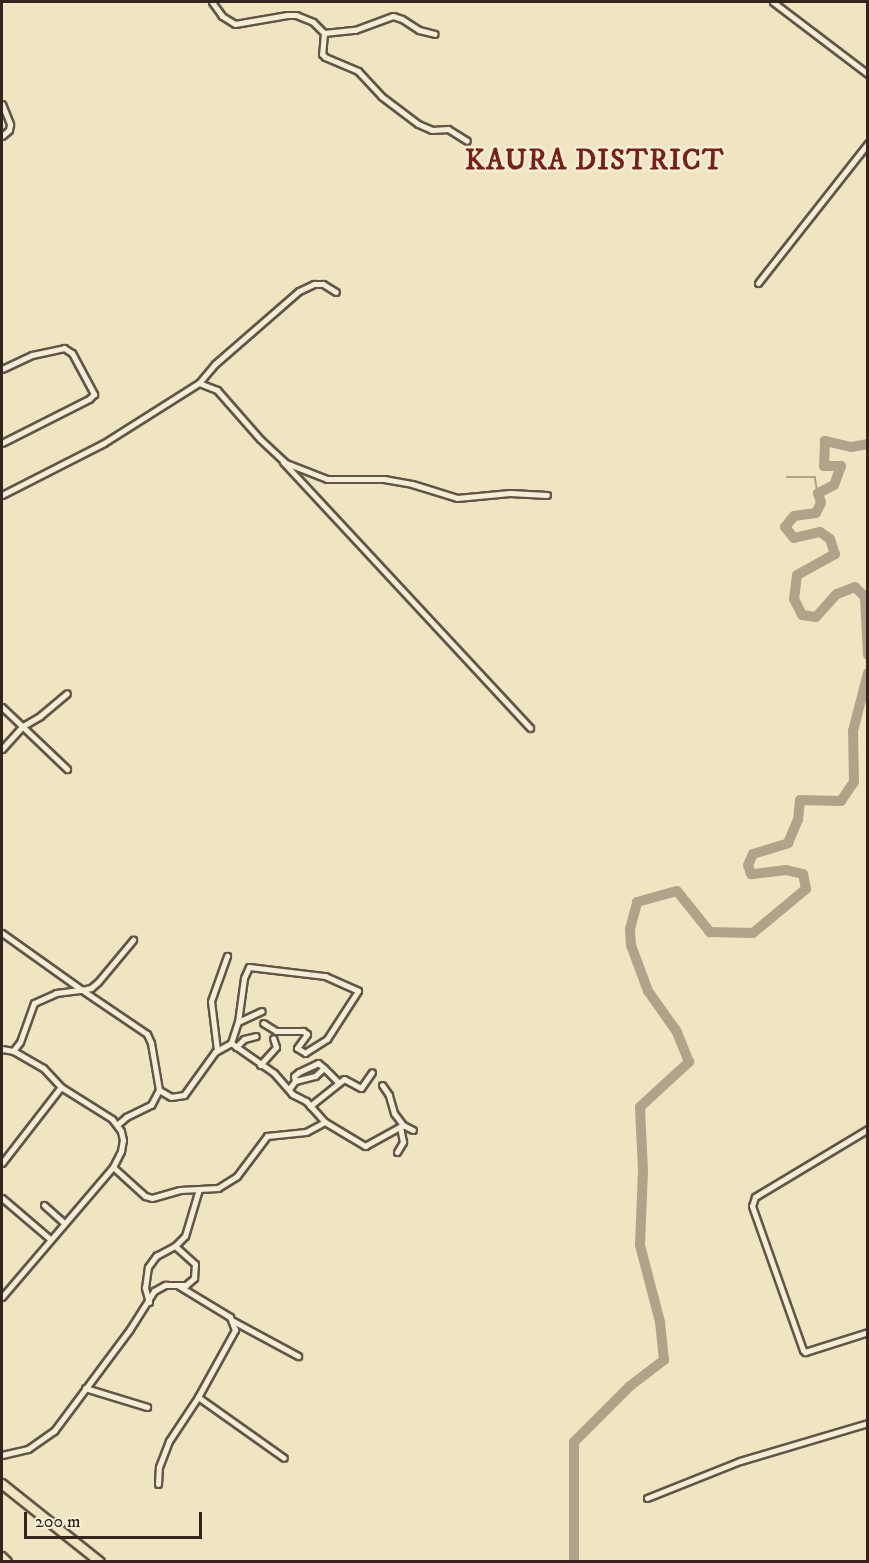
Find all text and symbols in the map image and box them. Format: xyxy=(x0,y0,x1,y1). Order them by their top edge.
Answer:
district label: KAURA DISTRICT xyxy=(465,144,725,178)
scale bar xyxy=(27,1500,206,1538)
text: 200 m xyxy=(35,1511,81,1533)

